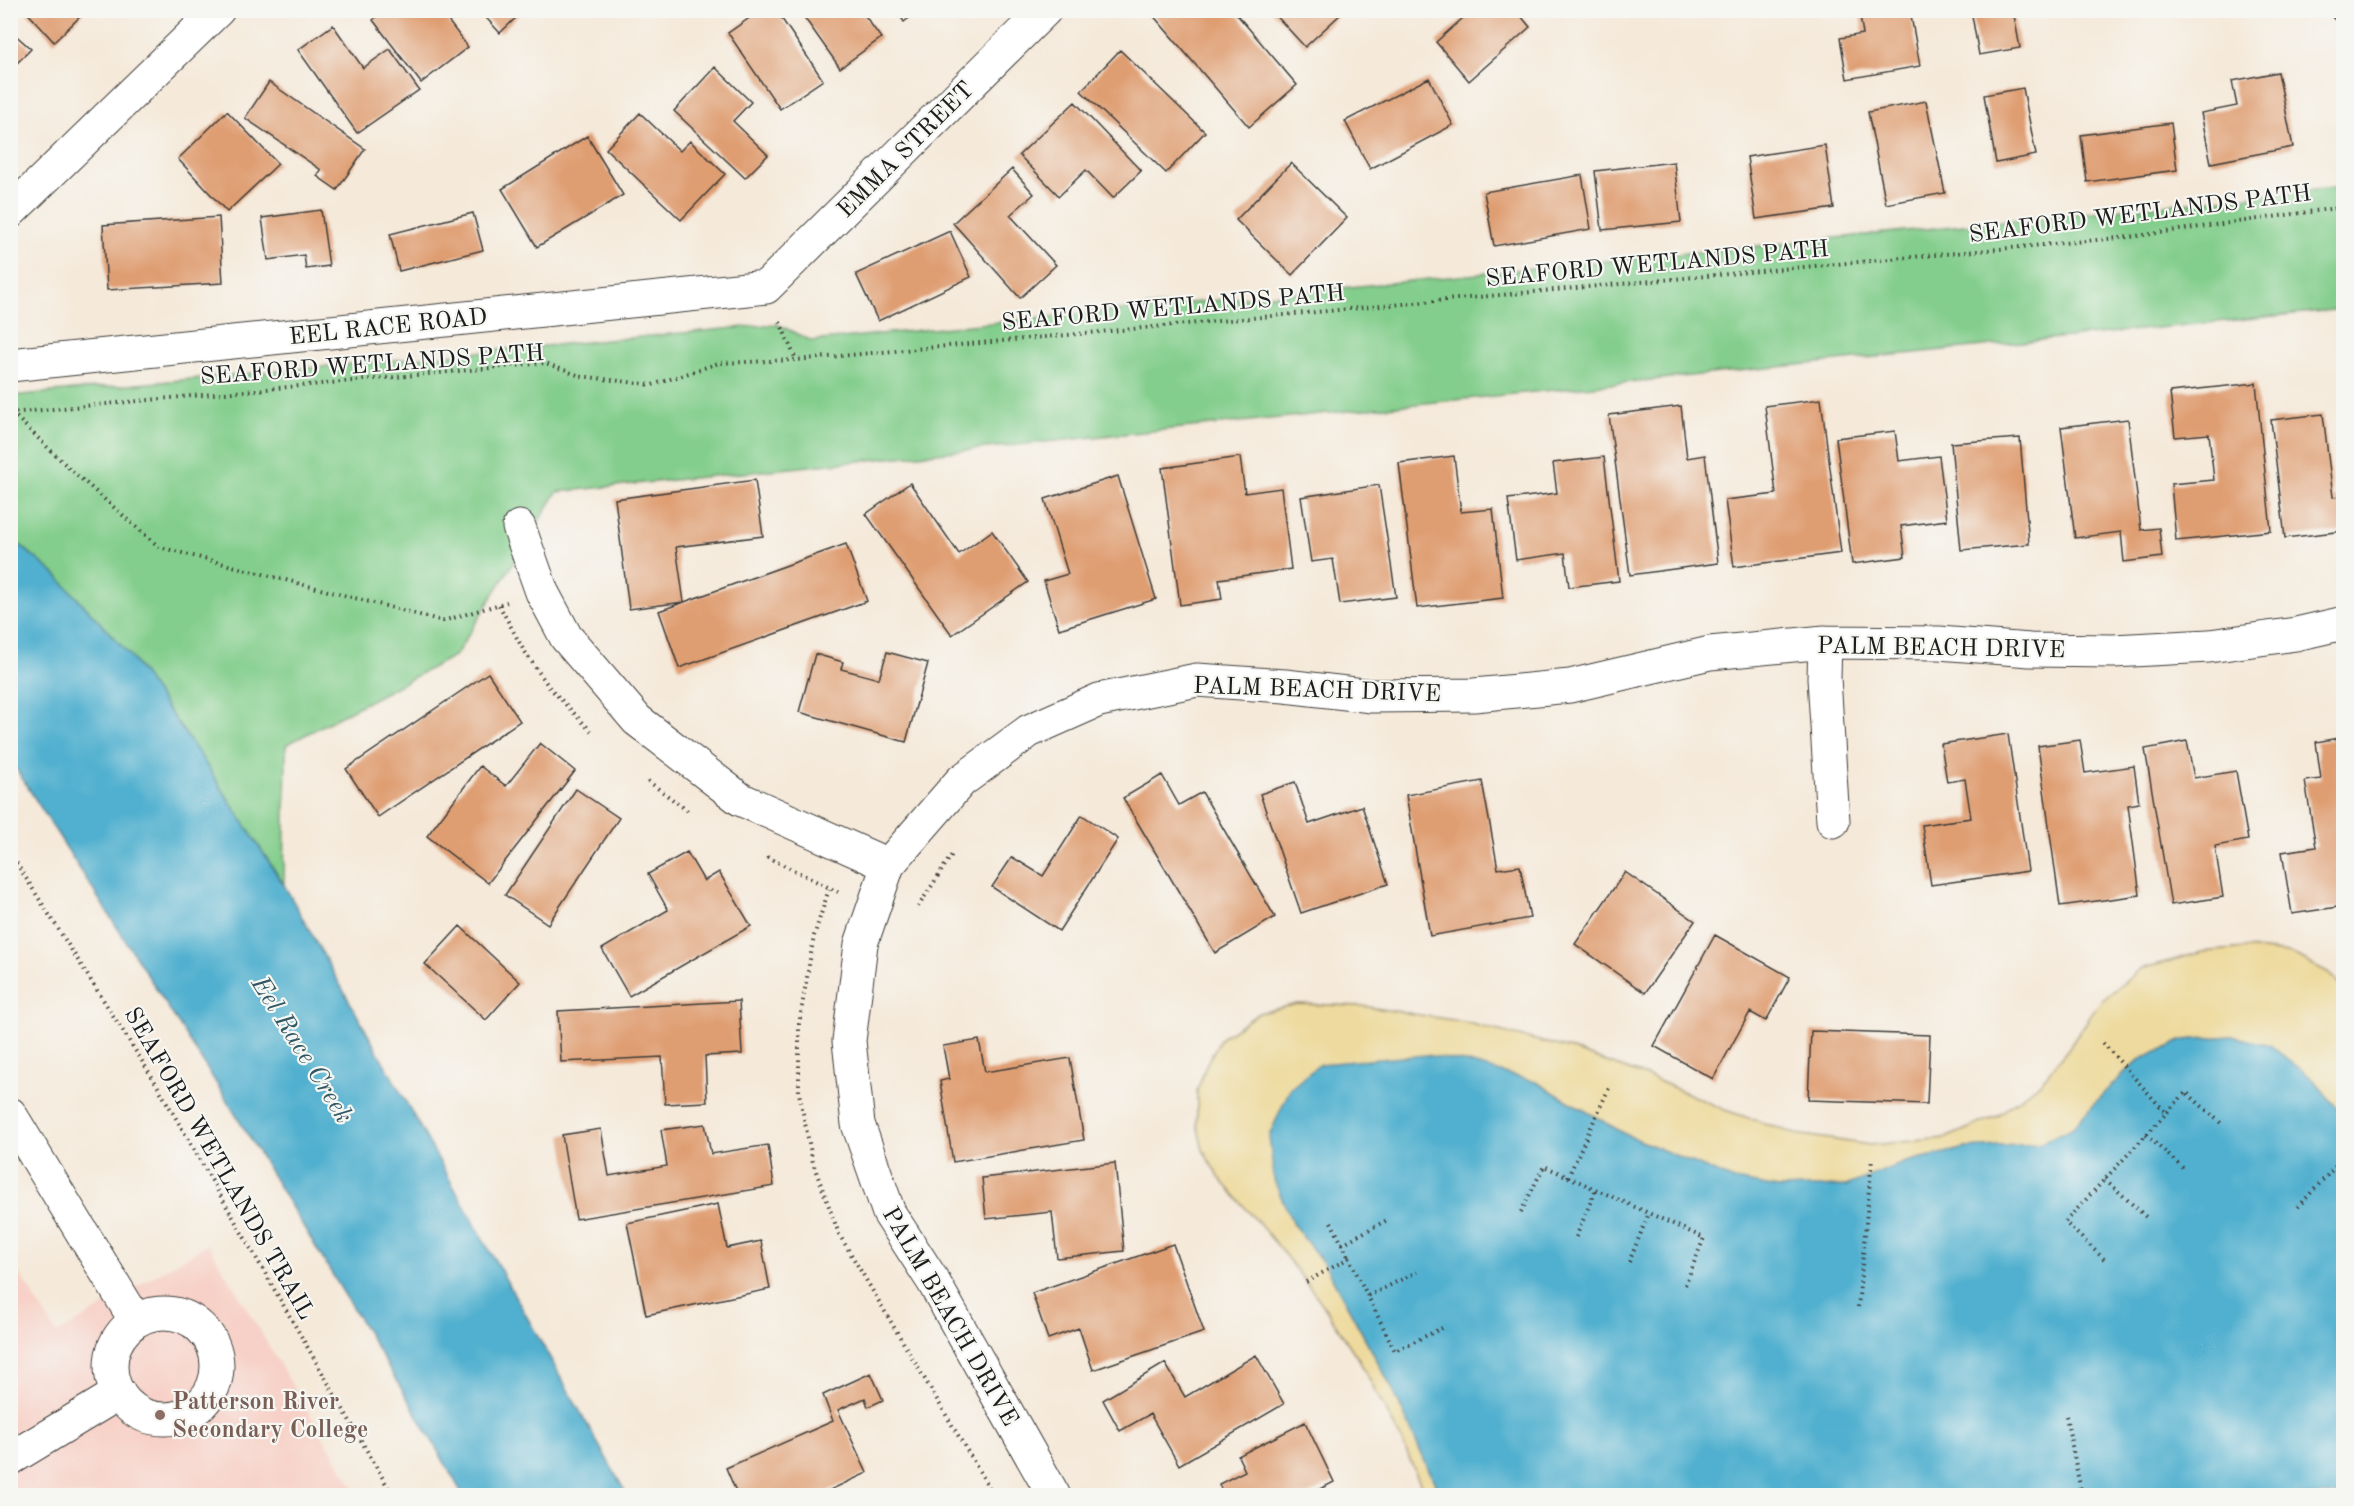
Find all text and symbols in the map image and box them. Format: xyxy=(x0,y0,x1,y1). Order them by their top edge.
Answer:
street label: EMMA STREET xyxy=(834,78,979,223)
street label: SEAFORD WETLANDS PATH xyxy=(1968,182,2313,248)
street label: SEAFORD WETLANDS PATH xyxy=(1484,238,1830,292)
street label: SEAFORD WETLANDS PATH xyxy=(1000,282,1346,336)
street label: EEL RACE ROAD xyxy=(288,306,489,350)
street label: SEAFORD WETLANDS PATH xyxy=(199,342,545,390)
street label: PALM BEACH DRIVE xyxy=(1817,635,2065,663)
street label: PALM BEACH DRIVE xyxy=(1192,675,1441,707)
water label: Eel Race Creek xyxy=(245,971,357,1128)
street label: SEAFORD WETLANDS TRAIL xyxy=(119,1004,318,1324)
street label: PALM BEACH DRIVE xyxy=(877,1203,1022,1431)
place label: Patterson River Secondary College xyxy=(172,1391,368,1443)
marker: Patterson River Secondary College xyxy=(153,1408,167,1422)

